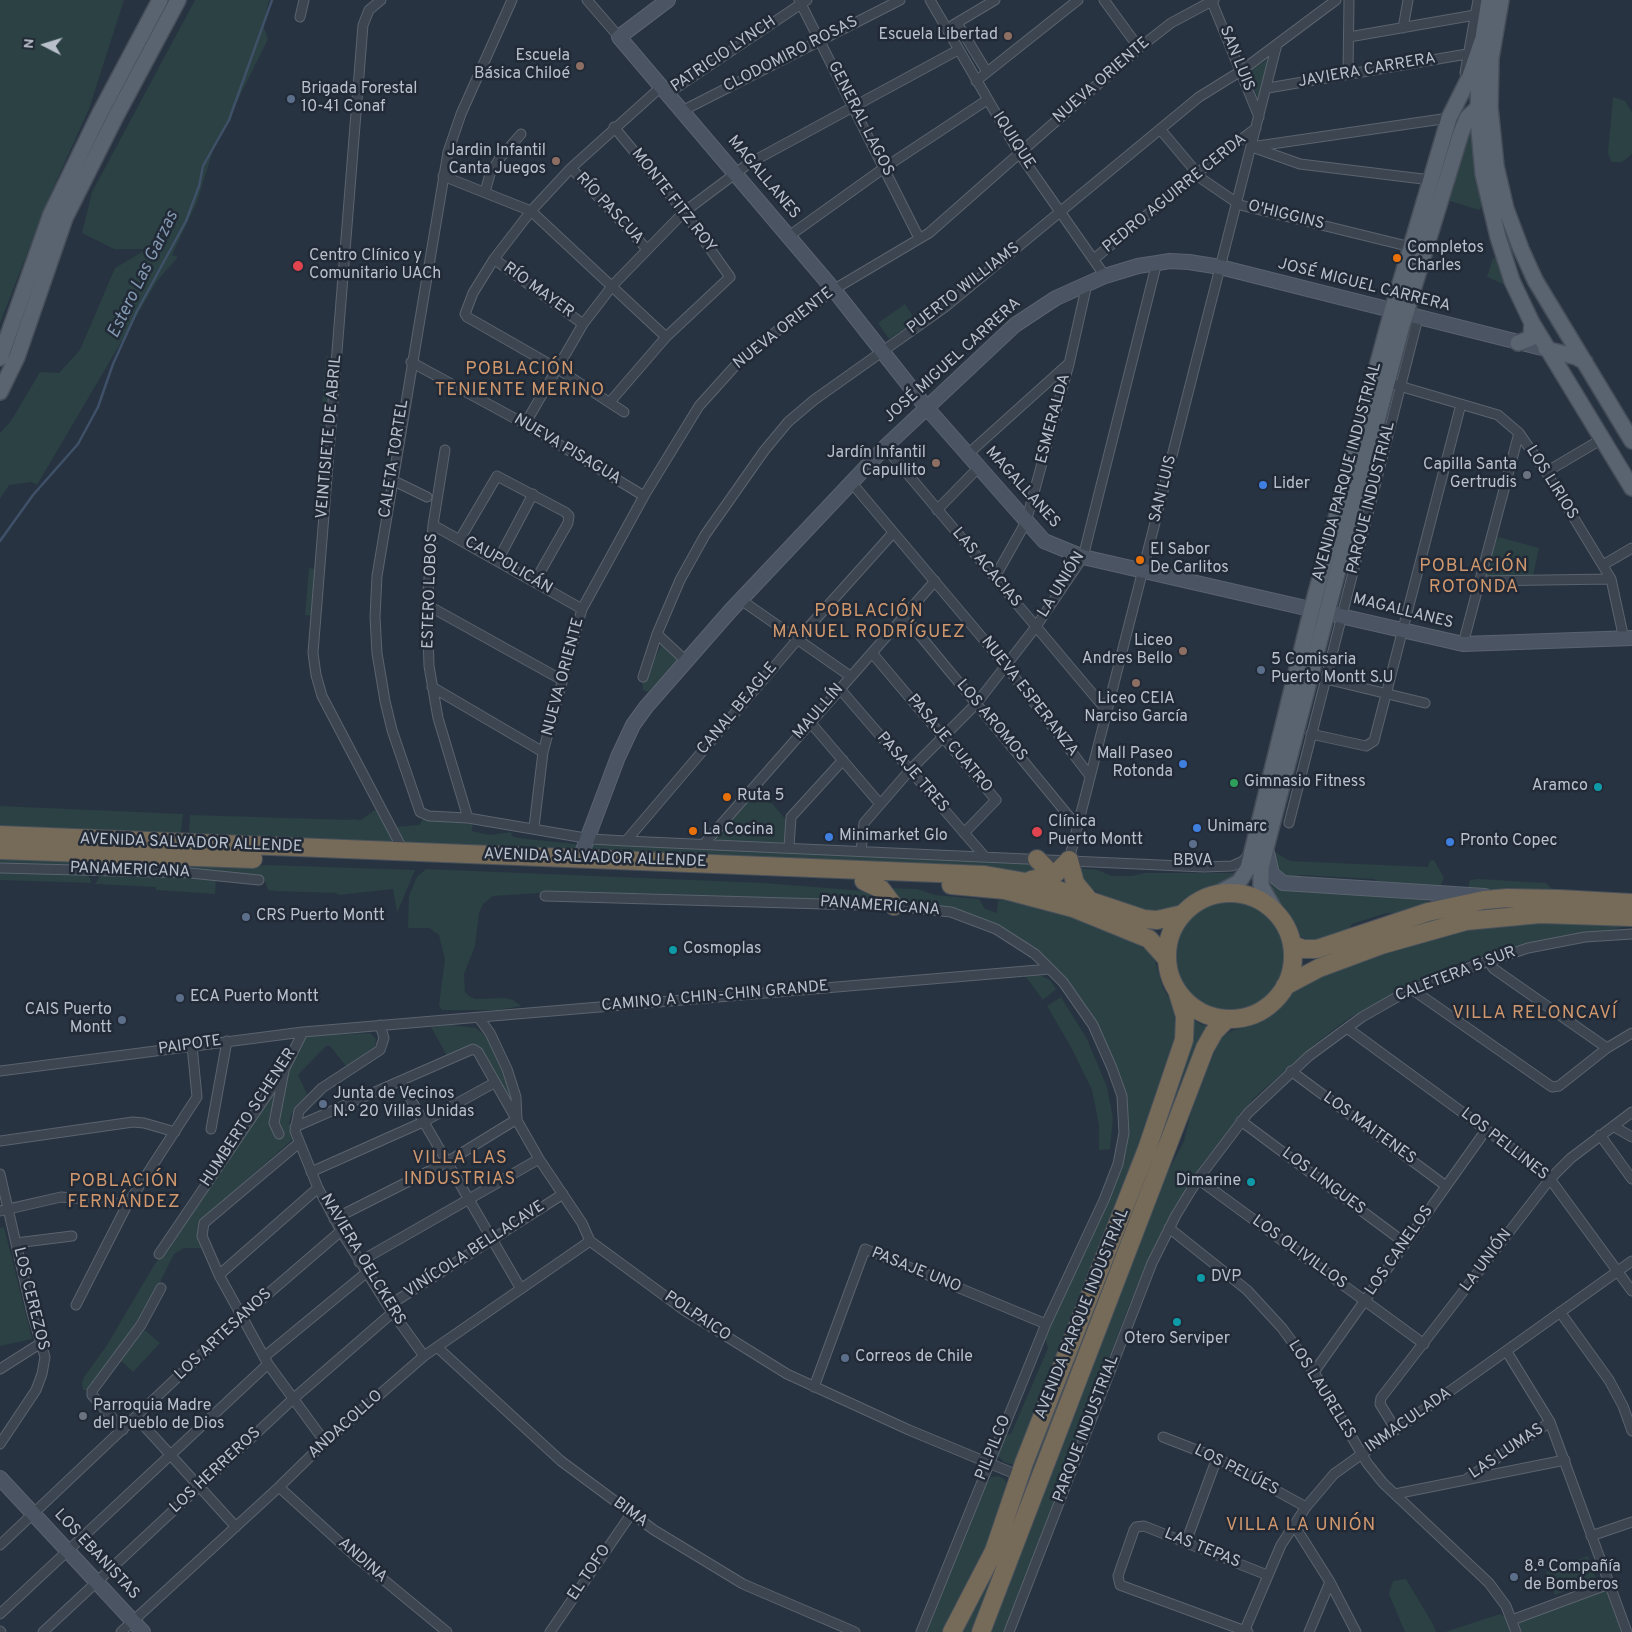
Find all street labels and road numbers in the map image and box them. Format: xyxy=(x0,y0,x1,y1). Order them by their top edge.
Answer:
street label: PATRICIO LYNCH xyxy=(668,13,780,97)
street label: CLODOMIRO ROSAS xyxy=(721,13,861,97)
street label: SAN LUIS xyxy=(1214,24,1258,94)
street label: NUEVA ORIENTE xyxy=(1050,34,1154,128)
street label: JAVIERA CARRERA xyxy=(1297,49,1437,93)
street label: GENERAL LAGOS xyxy=(823,58,897,180)
street label: IQUIQUE xyxy=(988,109,1038,173)
street label: PEDRO AGUIRRE CERDA xyxy=(1099,130,1251,258)
street label: MAGALLANES xyxy=(723,132,803,224)
street label: MONTE FITZ ROY xyxy=(626,145,720,257)
street label: RÍO PASCUA xyxy=(571,169,647,249)
street label: O'HIGGINS xyxy=(1246,197,1326,235)
street label: PUERTO WILLIAMS xyxy=(904,239,1024,339)
street label: JOSÉ MIGUEL CARRERA xyxy=(1276,255,1452,317)
street label: RÍO MAYER xyxy=(499,259,577,323)
street label: NUEVA ORIENTE xyxy=(730,284,838,374)
street label: JOSÉ MIGUEL CARRERA xyxy=(881,295,1025,427)
street label: VEINTISIETE DE ABRIL xyxy=(313,354,347,520)
street label: AVENIDA PARQUE INDUSTRIAL xyxy=(1310,361,1386,583)
street label: ESMERALDA xyxy=(1033,372,1075,466)
street label: CALETA TORTEL xyxy=(376,399,414,519)
street label: NUEVA PISAGUA xyxy=(510,411,624,489)
street label: PARQUE INDUSTRIAL xyxy=(1344,420,1400,576)
street label: LOS LIRIOS xyxy=(1521,442,1581,524)
street label: MAGALLANES xyxy=(980,443,1064,533)
street label: SAN LUIS xyxy=(1146,453,1182,525)
street label: LAS ACACIAS xyxy=(947,524,1025,612)
street label: ESTERO LOBOS xyxy=(419,533,443,649)
street label: CAUPOLICÁN xyxy=(461,533,555,599)
street label: LA UNIÓN xyxy=(1034,549,1090,621)
street label: MAGALLANES xyxy=(1351,590,1455,634)
street label: NUEVA ORIENTE xyxy=(539,616,589,738)
street label: NUEVA ESPERANZA xyxy=(976,633,1082,761)
street label: CANAL BEAGLE xyxy=(694,659,782,759)
street label: LOS AROMOS xyxy=(951,676,1031,766)
street label: MAULLÍN xyxy=(790,680,848,744)
street label: PASAJE CUATRO xyxy=(902,691,996,797)
street label: PASAJE TRES xyxy=(872,729,952,817)
street label: AVENIDA SALVADOR ALLENDE xyxy=(79,831,303,857)
street label: AVENIDA SALVADOR ALLENDE xyxy=(483,846,707,872)
street label: PANAMERICANA xyxy=(69,859,191,883)
street label: PANAMERICANA xyxy=(819,893,941,921)
street label: CALETERA 5 SUR xyxy=(1393,943,1519,1007)
street label: CAMINO A CHIN-CHIN GRANDE xyxy=(601,978,829,1016)
street label: PAIPOTE xyxy=(157,1032,223,1060)
street label: HUMBERTO SCHENER xyxy=(197,1045,301,1191)
street label: LOS MAITENES xyxy=(1319,1089,1419,1169)
street label: LOS PELLINES xyxy=(1456,1105,1552,1185)
street label: LOS LINGUES xyxy=(1277,1144,1369,1220)
street label: NAVIERA OELCKERS xyxy=(315,1191,409,1329)
street label: VINÍCOLA BELLACAVE xyxy=(401,1197,549,1303)
street label: LOS CANELOS xyxy=(1362,1202,1438,1300)
street label: AVENIDA PARQUE INDUSTRIAL xyxy=(1032,1206,1134,1422)
street label: LOS OLIVILLOS xyxy=(1248,1212,1350,1294)
street label: LA UNIÓN xyxy=(1457,1226,1517,1296)
street label: PASAJE UNO xyxy=(868,1244,964,1298)
street label: LOS CEREZOS xyxy=(8,1245,52,1353)
street label: LOS ARTESANOS xyxy=(171,1285,277,1385)
street label: POLPAICO xyxy=(660,1288,734,1346)
street label: LOS LAURELES xyxy=(1283,1337,1359,1443)
street label: PARQUE INDUSTRIAL xyxy=(1050,1353,1124,1505)
street label: INMACULADA xyxy=(1362,1384,1456,1458)
street label: ANDACOLLO xyxy=(305,1387,387,1463)
street label: PILPILCO xyxy=(972,1413,1016,1483)
street label: LAS LUMAS xyxy=(1466,1420,1548,1484)
street label: LOS HERREROS xyxy=(167,1424,265,1518)
street label: LOS PELÚES xyxy=(1191,1441,1281,1501)
street label: BIMA xyxy=(609,1494,651,1532)
street label: LOS EBANISTAS xyxy=(49,1506,143,1604)
street label: LAS TEPAS xyxy=(1161,1525,1243,1573)
street label: ANDINA xyxy=(333,1534,391,1588)
street label: EL TOFO xyxy=(564,1541,616,1605)

